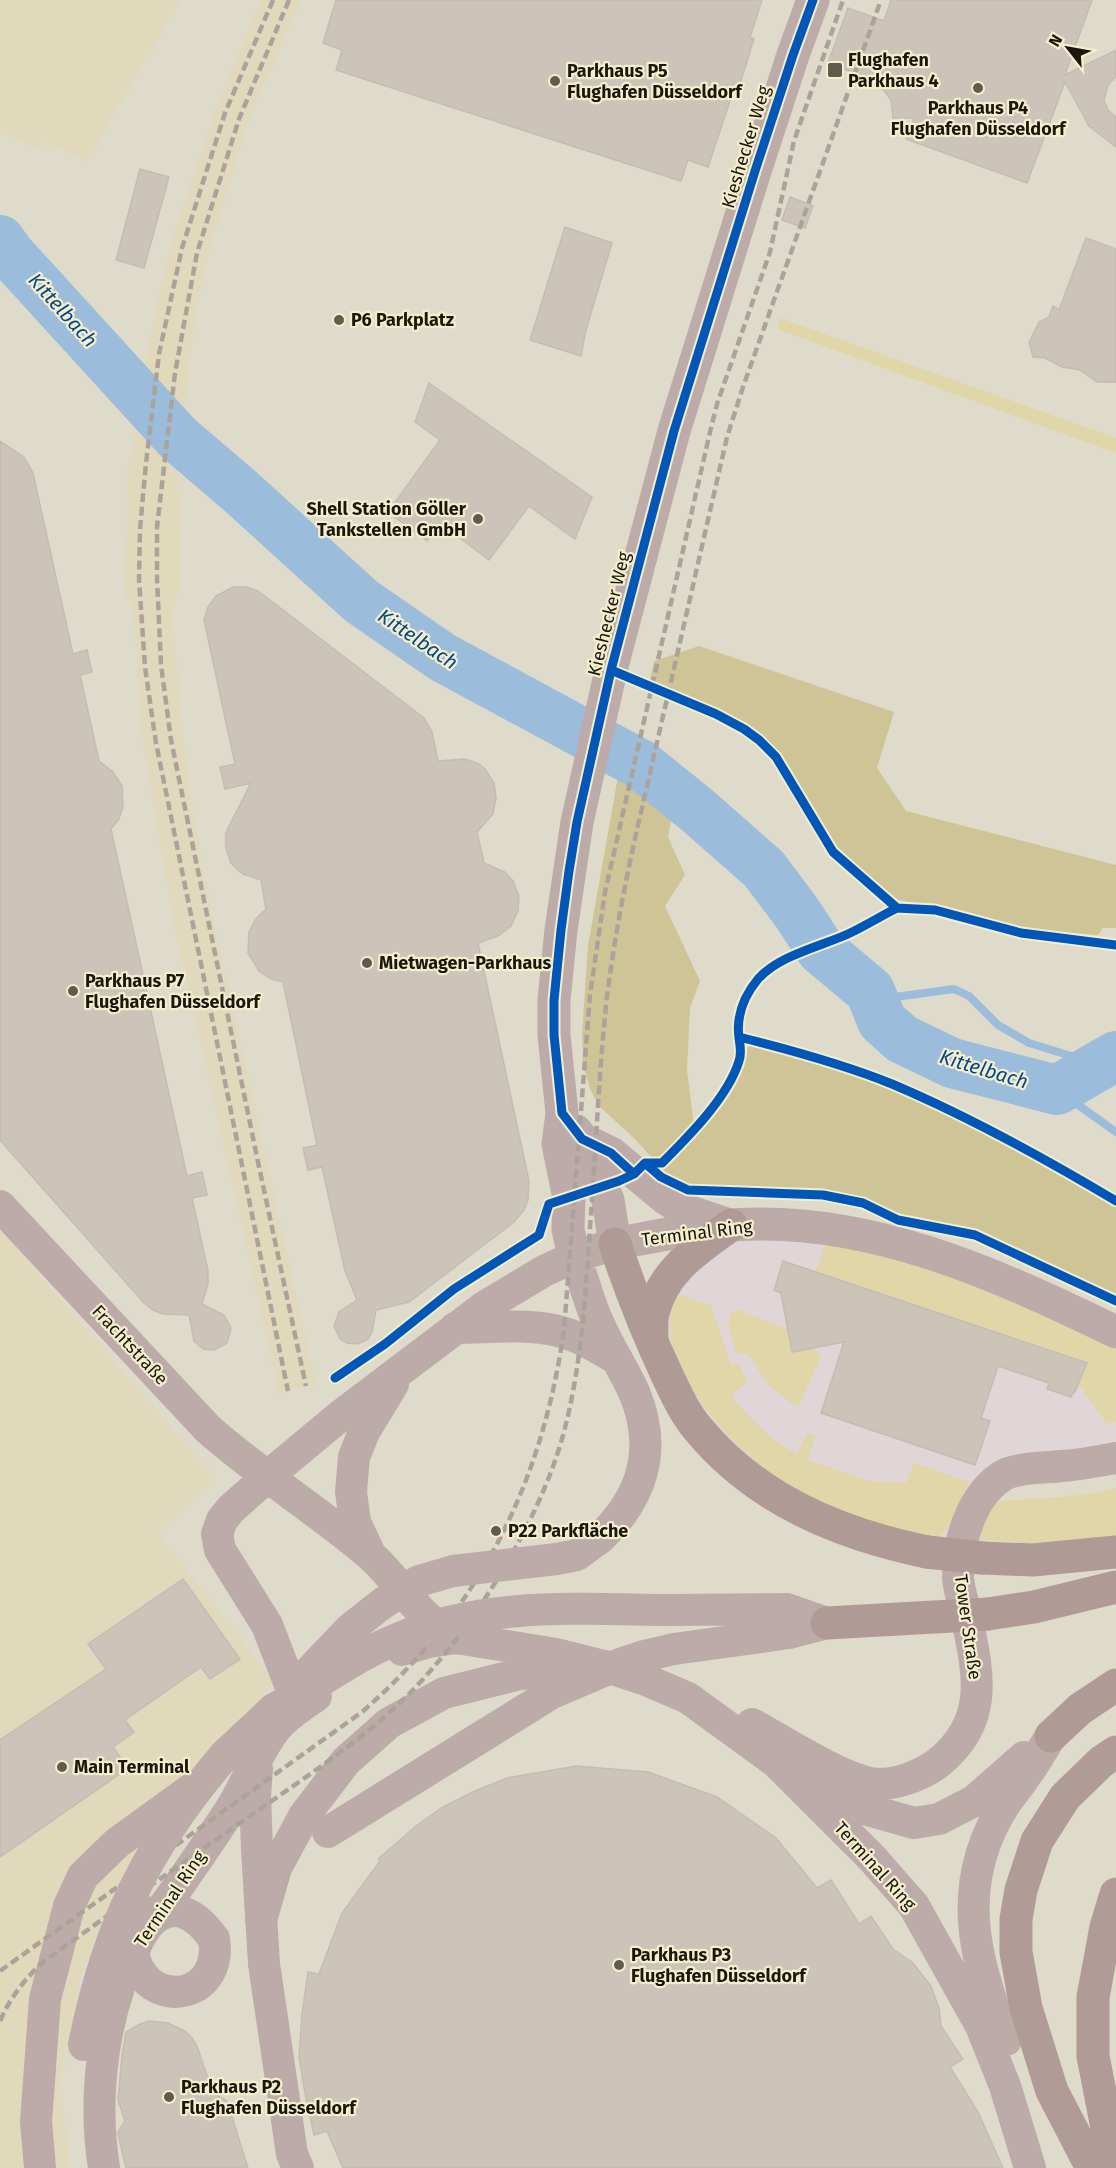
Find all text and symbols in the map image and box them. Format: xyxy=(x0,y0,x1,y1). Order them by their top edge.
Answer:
north arrow xyxy=(1038,18,1098,78)
text: N xyxy=(1045,31,1066,50)
place label: Flughafen Parkhaus 4 xyxy=(848,49,939,92)
place label: Parkhaus P5 Flughafen Düsseldorf xyxy=(567,60,743,103)
marker: Flughafen Parkhaus 4 xyxy=(826,61,844,79)
marker: Parkhaus P5 Flughafen Düsseldorf xyxy=(548,74,562,88)
marker: Parkhaus P4 Flughafen Düsseldorf xyxy=(971,81,985,95)
street label: Kieshecker Weg xyxy=(717,82,775,211)
place label: Parkhaus P4 Flughafen Düsseldorf xyxy=(891,97,1067,140)
water label: Kittelbach xyxy=(24,268,102,352)
place label: P6 Parkplatz xyxy=(351,309,454,331)
marker: P6 Parkplatz xyxy=(332,313,346,327)
place label: Shell Station Göller Tankstellen GmbH xyxy=(306,498,467,541)
marker: Shell Station Göller Tankstellen GmbH xyxy=(471,512,485,526)
street label: Kieshecker Weg xyxy=(583,549,635,678)
water label: Kittelbach xyxy=(373,604,463,674)
place label: Mietwagen-Parkhaus xyxy=(379,952,552,974)
marker: Mietwagen-Parkhaus xyxy=(360,956,374,970)
place label: Parkhaus P7 Flughafen Düsseldorf xyxy=(85,970,261,1013)
marker: Parkhaus P7 Flughafen Düsseldorf xyxy=(66,984,80,998)
water label: Kittelbach xyxy=(937,1044,1031,1094)
street label: Terminal Ring xyxy=(640,1215,754,1251)
street label: Frachtstraße xyxy=(87,1300,173,1390)
place label: P22 Parkfläche xyxy=(508,1520,628,1542)
marker: P22 Parkfläche xyxy=(489,1524,503,1538)
street label: Tower Straße xyxy=(950,1573,986,1681)
place label: Main Terminal xyxy=(74,1756,190,1778)
marker: Main Terminal xyxy=(55,1760,69,1774)
street label: Terminal Ring xyxy=(829,1817,921,1915)
street label: Terminal Ring xyxy=(130,1846,211,1951)
place label: Parkhaus P3 Flughafen Düsseldorf xyxy=(631,1944,807,1987)
marker: Parkhaus P3 Flughafen Düsseldorf xyxy=(612,1958,626,1972)
place label: Parkhaus P2 Flughafen Düsseldorf xyxy=(181,2076,357,2119)
marker: Parkhaus P2 Flughafen Düsseldorf xyxy=(162,2090,176,2104)

